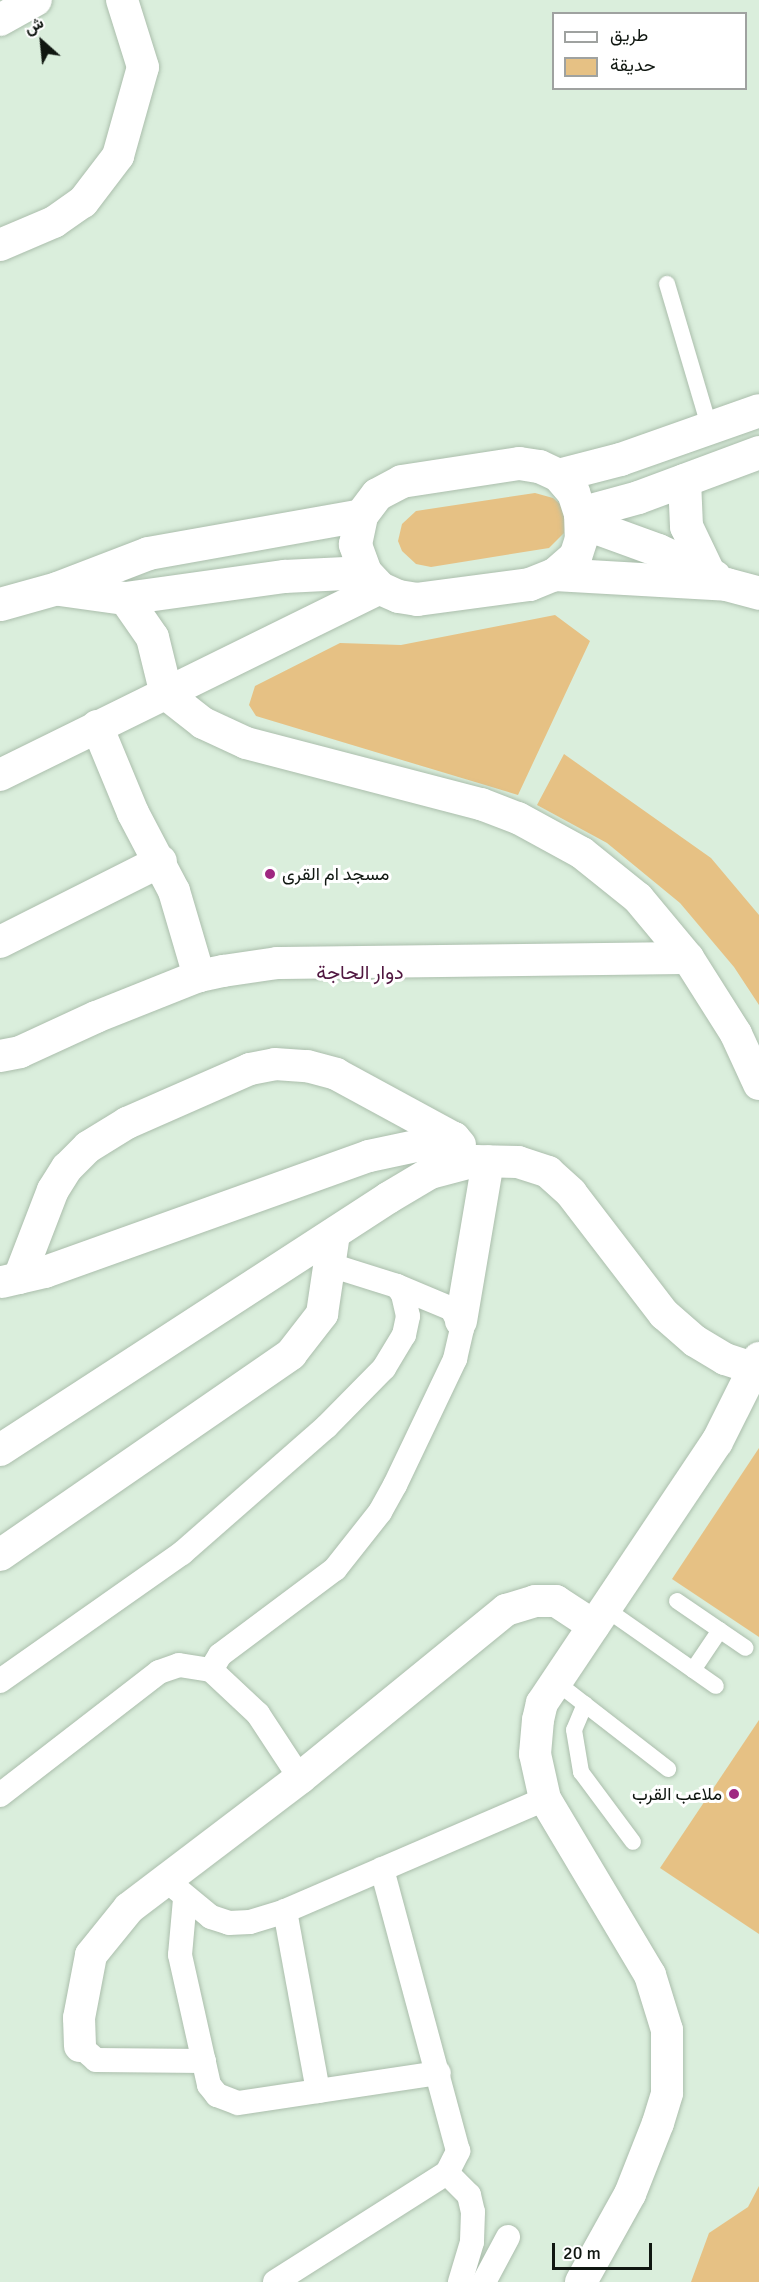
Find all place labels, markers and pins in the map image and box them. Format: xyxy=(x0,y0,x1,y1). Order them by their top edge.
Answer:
place label: مسجد ام القرى xyxy=(282,863,389,885)
marker: مسجد ام القرى xyxy=(263,867,277,881)
place label: ملاعب القرب xyxy=(632,1783,722,1805)
marker: ملاعب القرب xyxy=(727,1787,741,1801)

